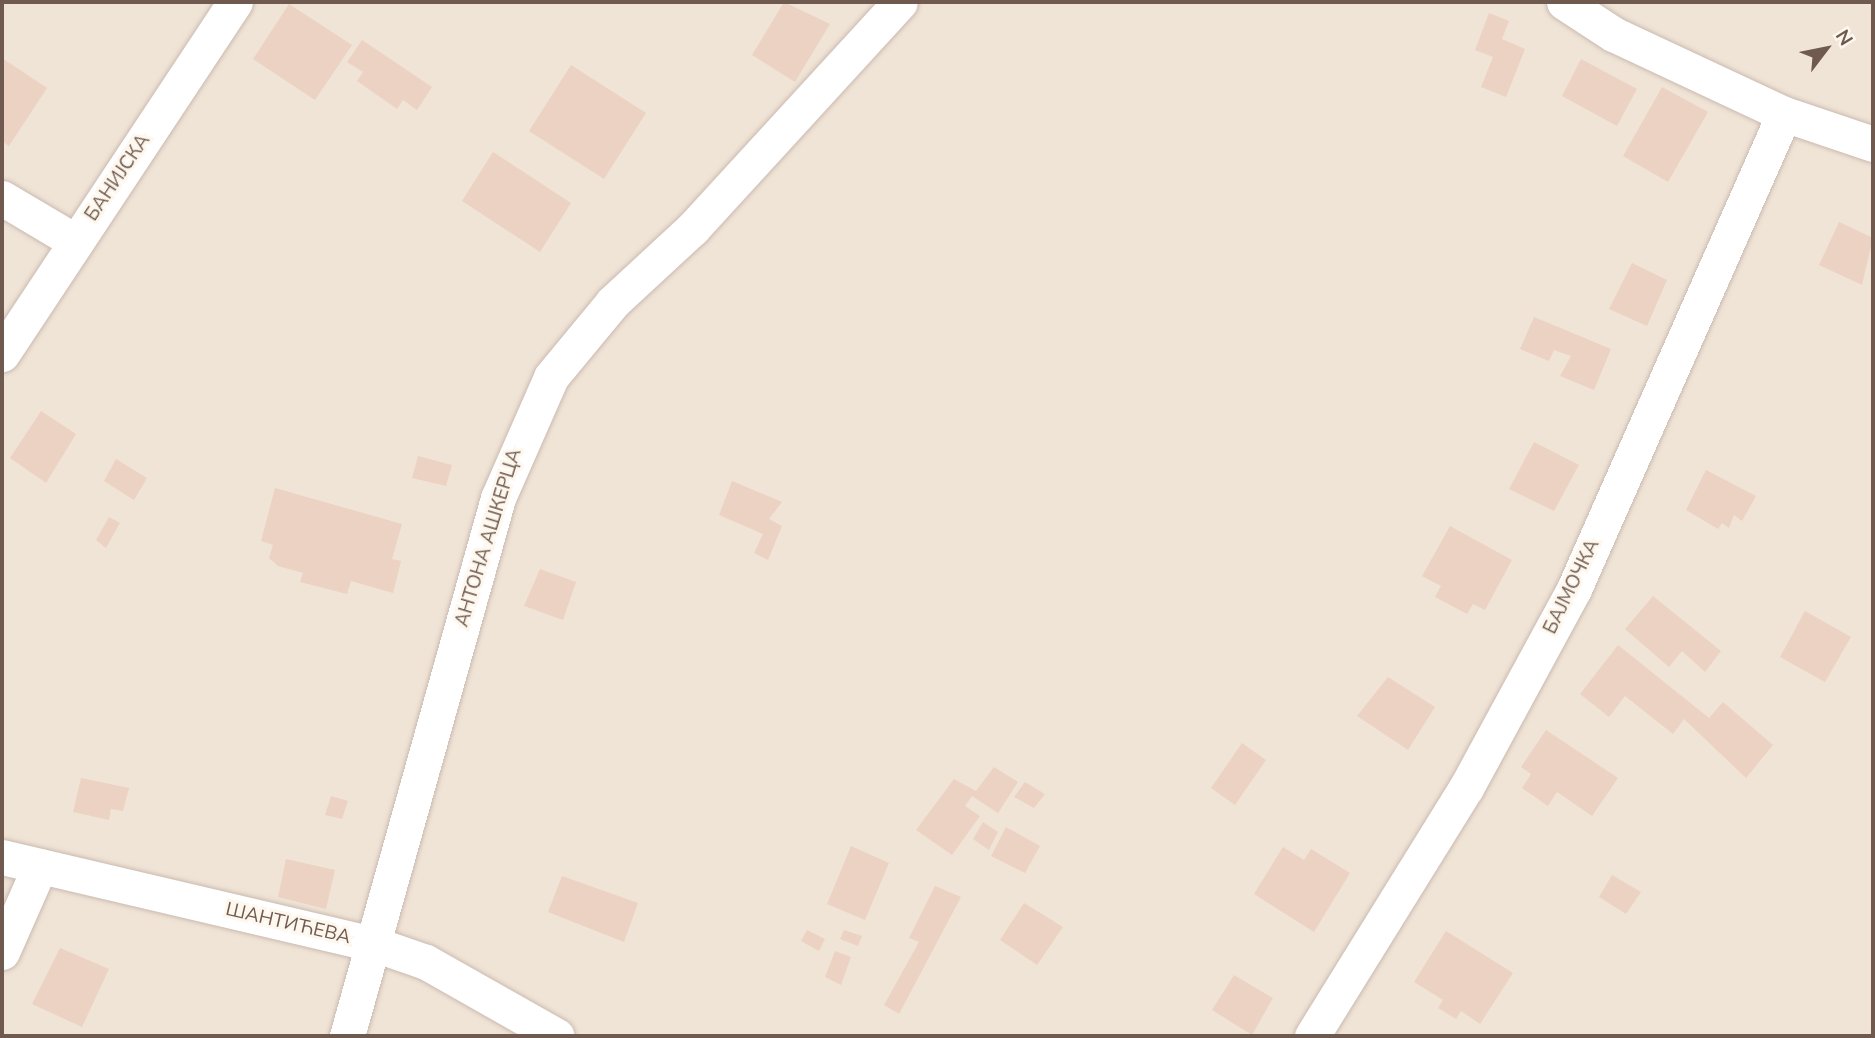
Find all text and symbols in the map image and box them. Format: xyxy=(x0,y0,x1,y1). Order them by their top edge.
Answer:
north arrow xyxy=(1791,14,1861,84)
text: N xyxy=(1829,25,1859,51)
street label: БАНИЈСКА xyxy=(81,130,155,226)
street label: АНТОНА АШКЕРЦА xyxy=(451,446,527,630)
street label: БАЈМОЧКА xyxy=(1539,536,1605,638)
street label: ШАНТИЋЕВА xyxy=(223,899,353,949)

